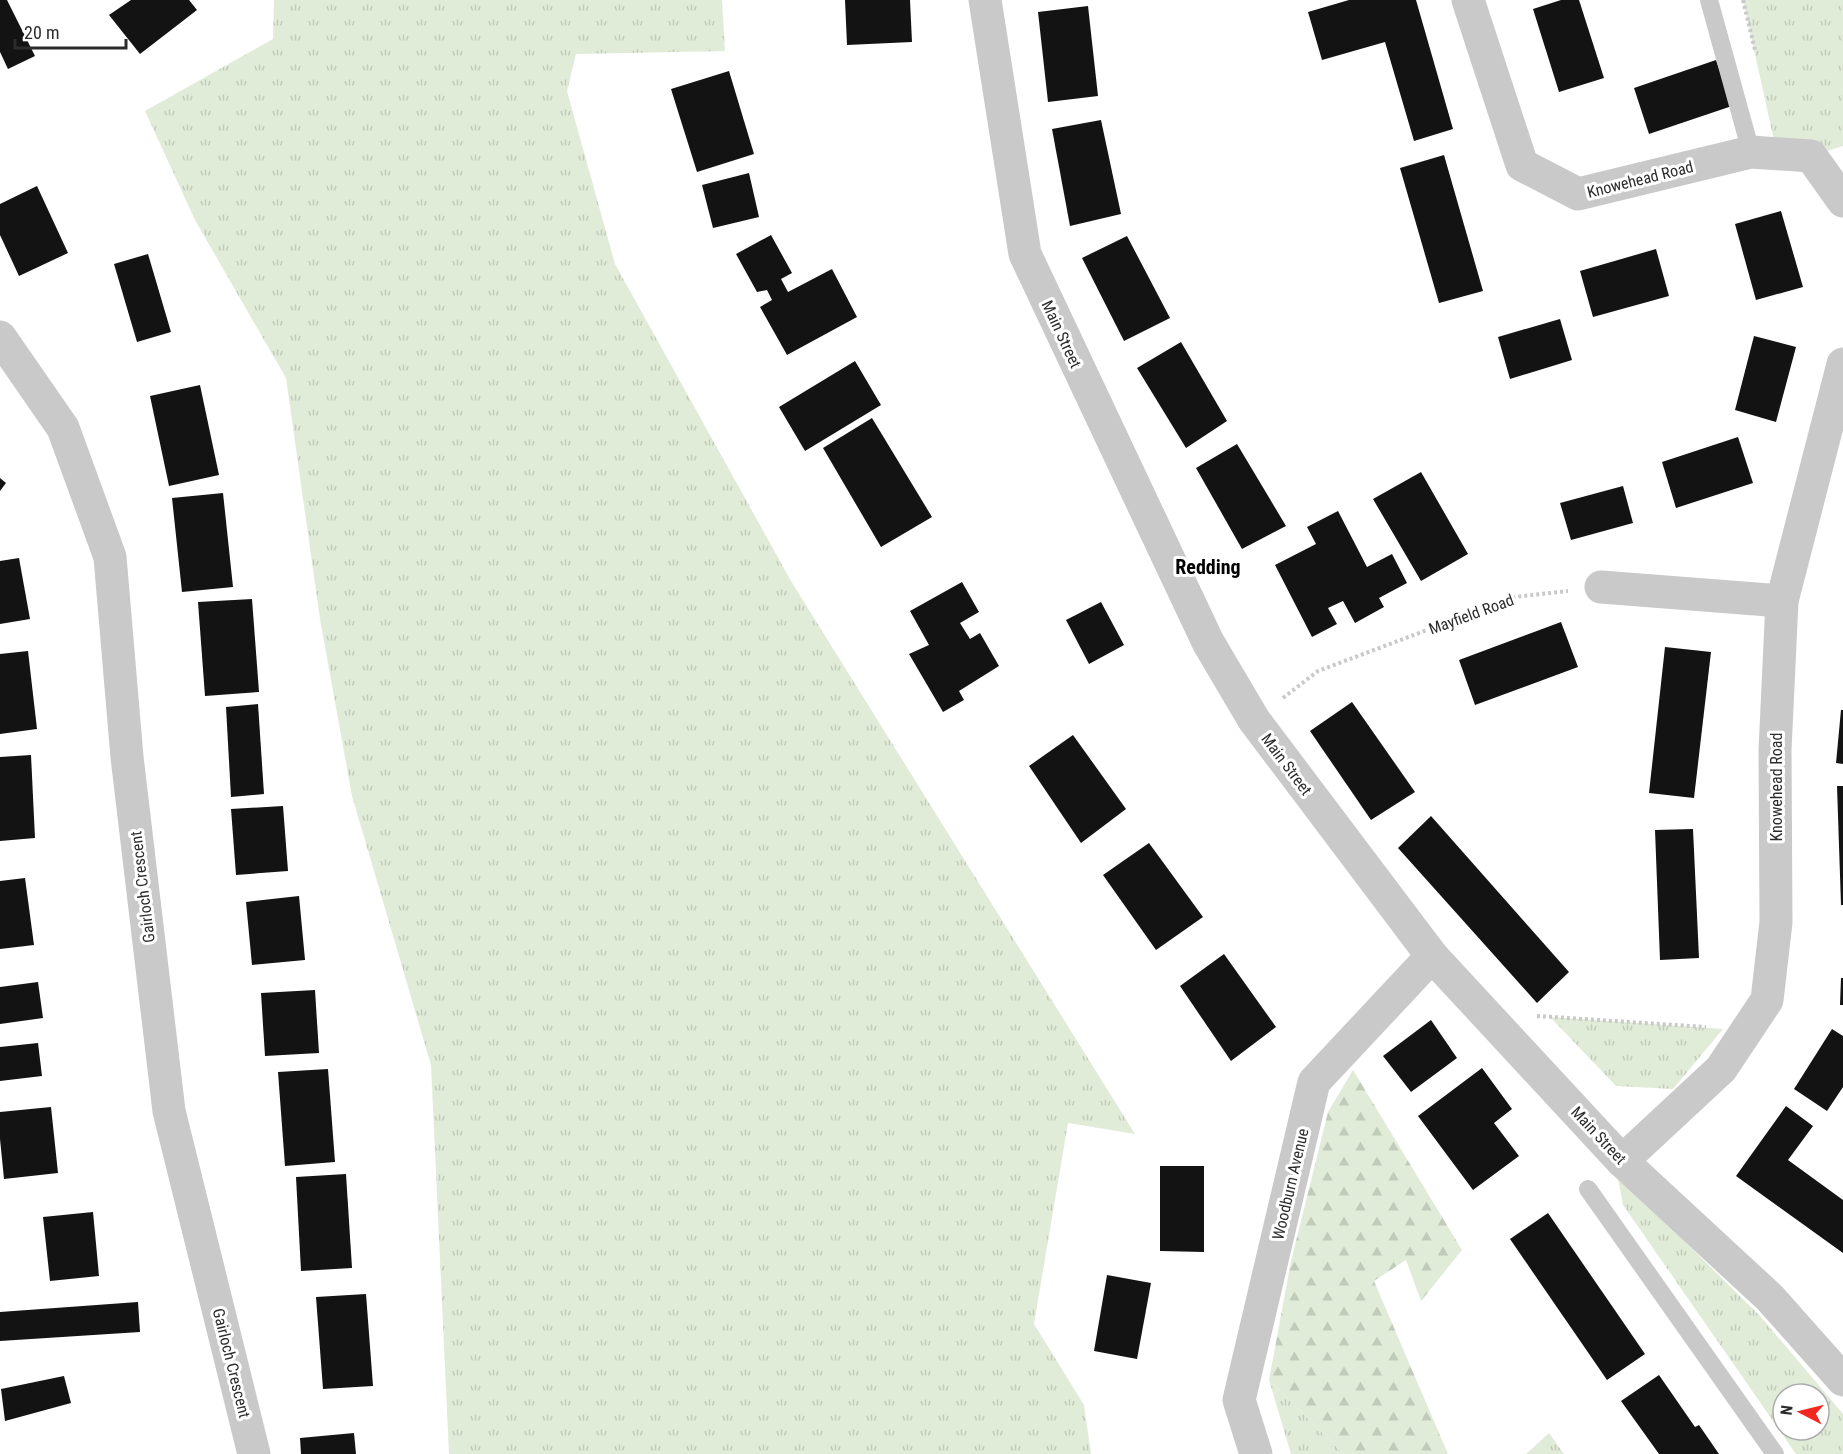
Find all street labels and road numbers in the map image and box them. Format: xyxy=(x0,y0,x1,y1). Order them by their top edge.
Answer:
street label: Knowehead Road xyxy=(1585,157,1695,202)
street label: Main Street xyxy=(1038,297,1086,371)
street label: Mayfield Road xyxy=(1426,590,1516,639)
street label: Main Street xyxy=(1257,730,1316,799)
street label: Knowehead Road xyxy=(1767,733,1786,841)
street label: Gairloch Crescent xyxy=(126,830,159,944)
street label: Main Street xyxy=(1567,1102,1630,1168)
street label: Woodburn Avenue xyxy=(1268,1126,1313,1242)
street label: Gairloch Crescent xyxy=(209,1306,254,1420)

